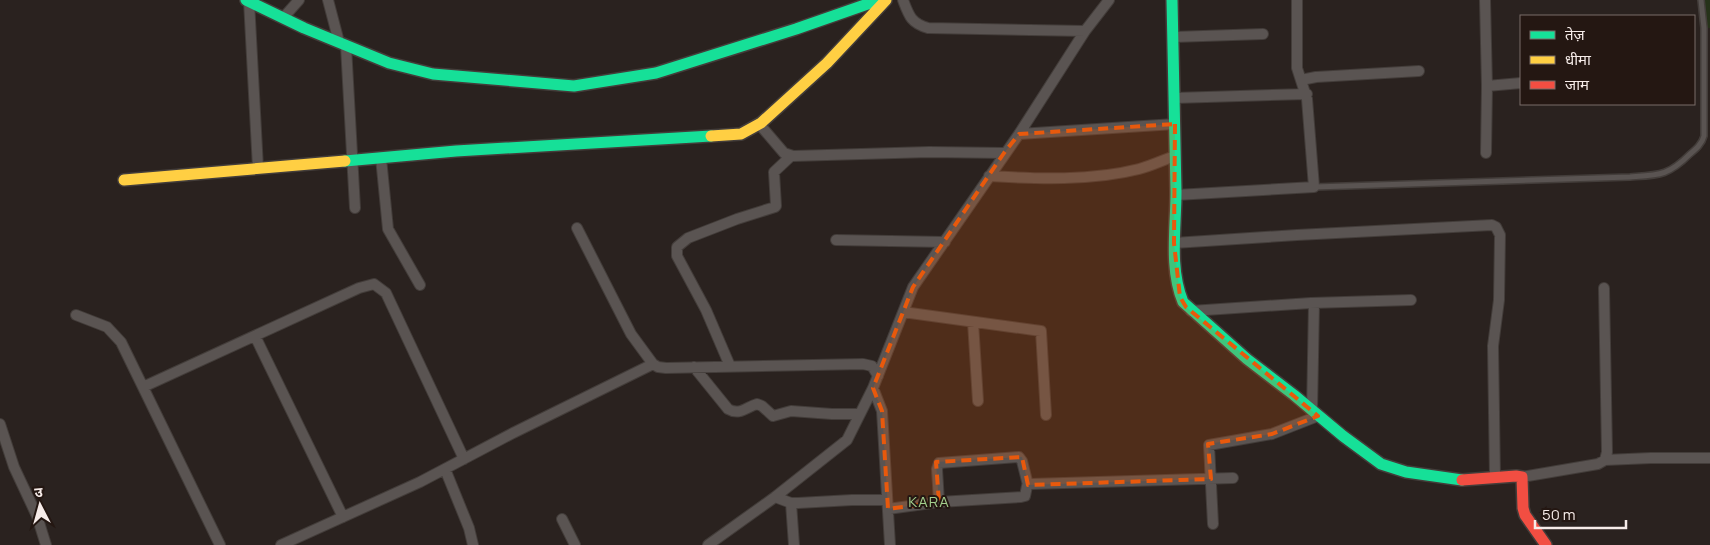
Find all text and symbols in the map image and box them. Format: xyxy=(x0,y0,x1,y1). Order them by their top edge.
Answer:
legend xyxy=(1520,15,1695,105)
text: तेज़ xyxy=(1565,24,1586,45)
text: धीमा xyxy=(1565,49,1592,70)
text: जाम xyxy=(1565,74,1590,95)
north arrow xyxy=(15,480,65,530)
text: उ xyxy=(34,482,44,501)
district label: KARA xyxy=(908,491,950,512)
scale bar xyxy=(1535,498,1626,530)
text: 50 m xyxy=(1542,504,1576,525)

